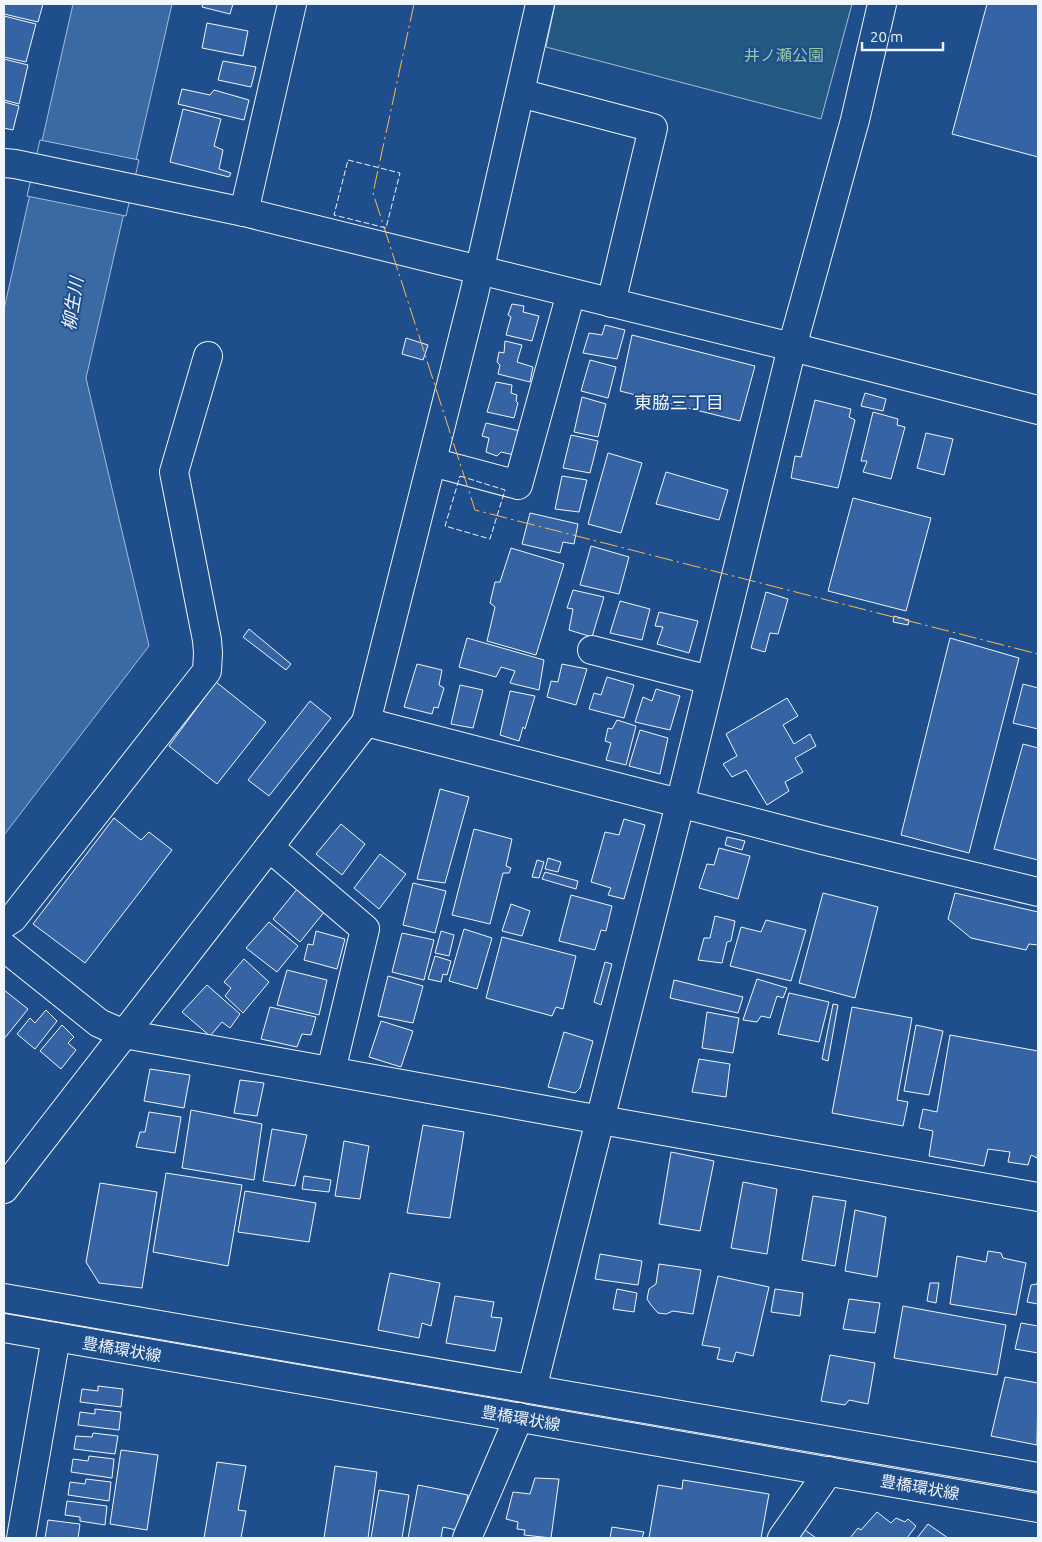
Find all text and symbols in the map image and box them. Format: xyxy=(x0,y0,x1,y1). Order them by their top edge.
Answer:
scale bar xyxy=(862,20,943,52)
text: 20 m xyxy=(870,28,903,45)
park label: 井ノ瀬公園 xyxy=(744,46,824,64)
water label: 柳生川 xyxy=(58,274,86,332)
district label: 東脇三丁目 xyxy=(634,392,724,412)
street label: 豊橋環状線 xyxy=(81,1333,163,1365)
street label: 豊橋環状線 xyxy=(480,1402,562,1434)
street label: 豊橋環状線 xyxy=(879,1471,961,1503)

